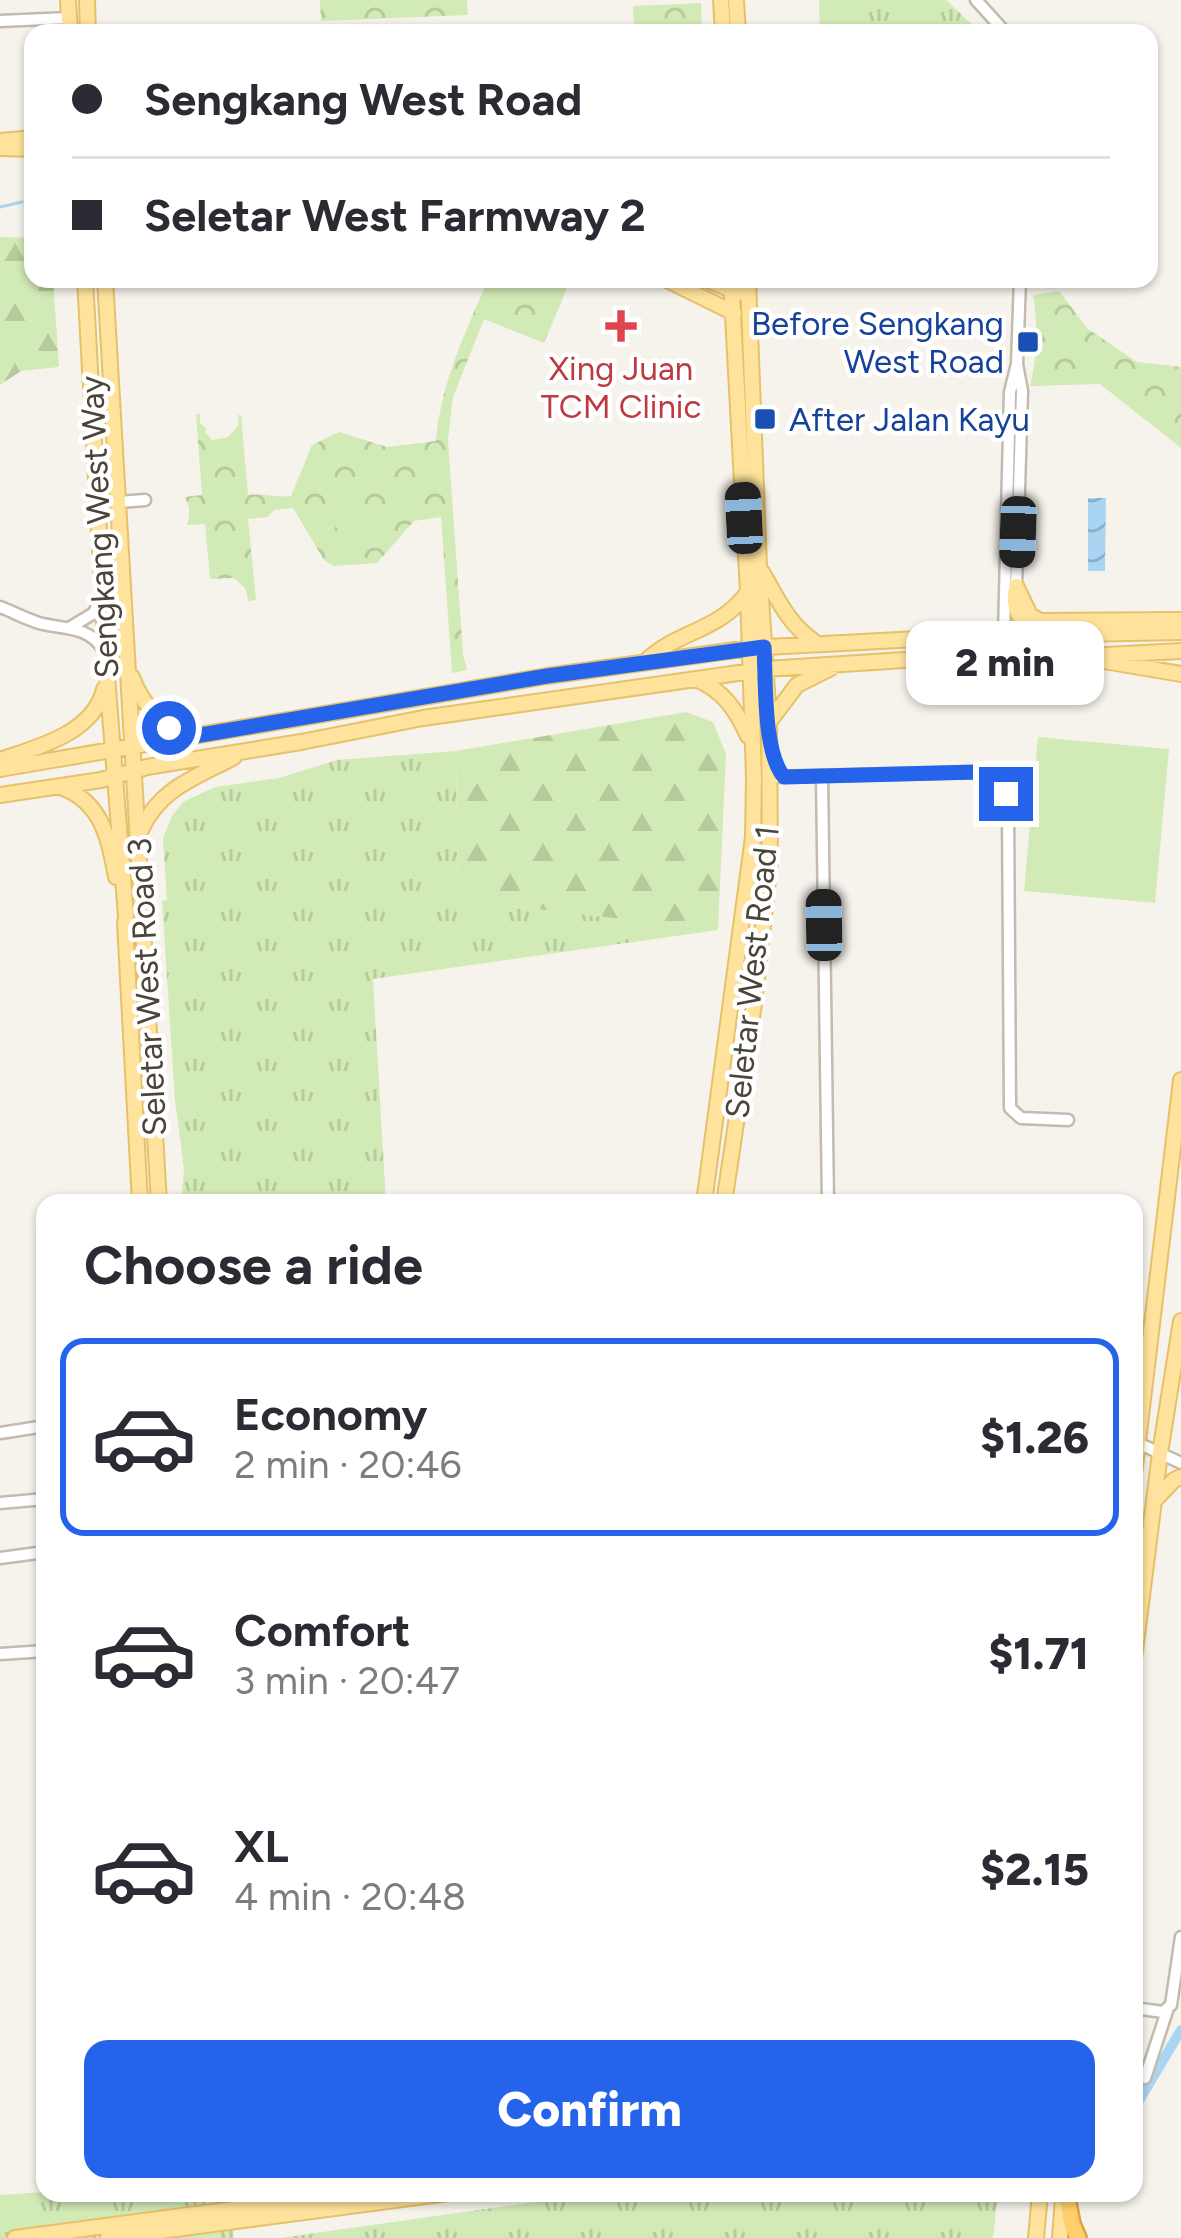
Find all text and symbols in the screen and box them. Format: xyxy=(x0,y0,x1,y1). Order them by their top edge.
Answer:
text: Sengkang West Road xyxy=(144,72,582,126)
text: Seletar West Farmway 2 xyxy=(144,188,646,242)
place label: Before Sengkang West Road xyxy=(751,304,1004,381)
marker: Xing Juan TCM Clinic xyxy=(605,310,637,342)
marker: Before Sengkang West Road xyxy=(1015,329,1041,355)
place label: Xing Juan TCM Clinic xyxy=(541,349,701,426)
street label: Sengkang West Way xyxy=(72,374,126,679)
place label: After Jalan Kayu xyxy=(789,400,1030,439)
marker: After Jalan Kayu xyxy=(752,406,778,432)
car xyxy=(724,481,764,555)
car xyxy=(999,495,1037,569)
callout: 2 min xyxy=(907,620,1105,704)
text: 2 min xyxy=(955,639,1055,686)
route start xyxy=(142,701,196,755)
route end xyxy=(979,767,1033,821)
street label: Seletar West Road 1 xyxy=(717,824,787,1120)
street label: Seletar West Road 3 xyxy=(120,837,174,1137)
car xyxy=(805,889,843,961)
text: Choose a ride xyxy=(84,1233,423,1298)
icon: car xyxy=(90,1383,198,1491)
text: Economy xyxy=(234,1387,427,1441)
text: $1.26 xyxy=(980,1410,1089,1464)
text: 2 min · 20:46 xyxy=(234,1441,462,1488)
icon: car xyxy=(90,1599,198,1707)
text: Comfort xyxy=(234,1603,410,1657)
text: $1.71 xyxy=(989,1626,1089,1680)
text: 3 min · 20:47 xyxy=(234,1657,460,1704)
icon: car xyxy=(90,1815,198,1923)
text: XL xyxy=(234,1819,289,1873)
text: $2.15 xyxy=(980,1842,1089,1896)
text: 4 min · 20:48 xyxy=(234,1873,466,1920)
button: Confirm xyxy=(84,2040,1095,2178)

